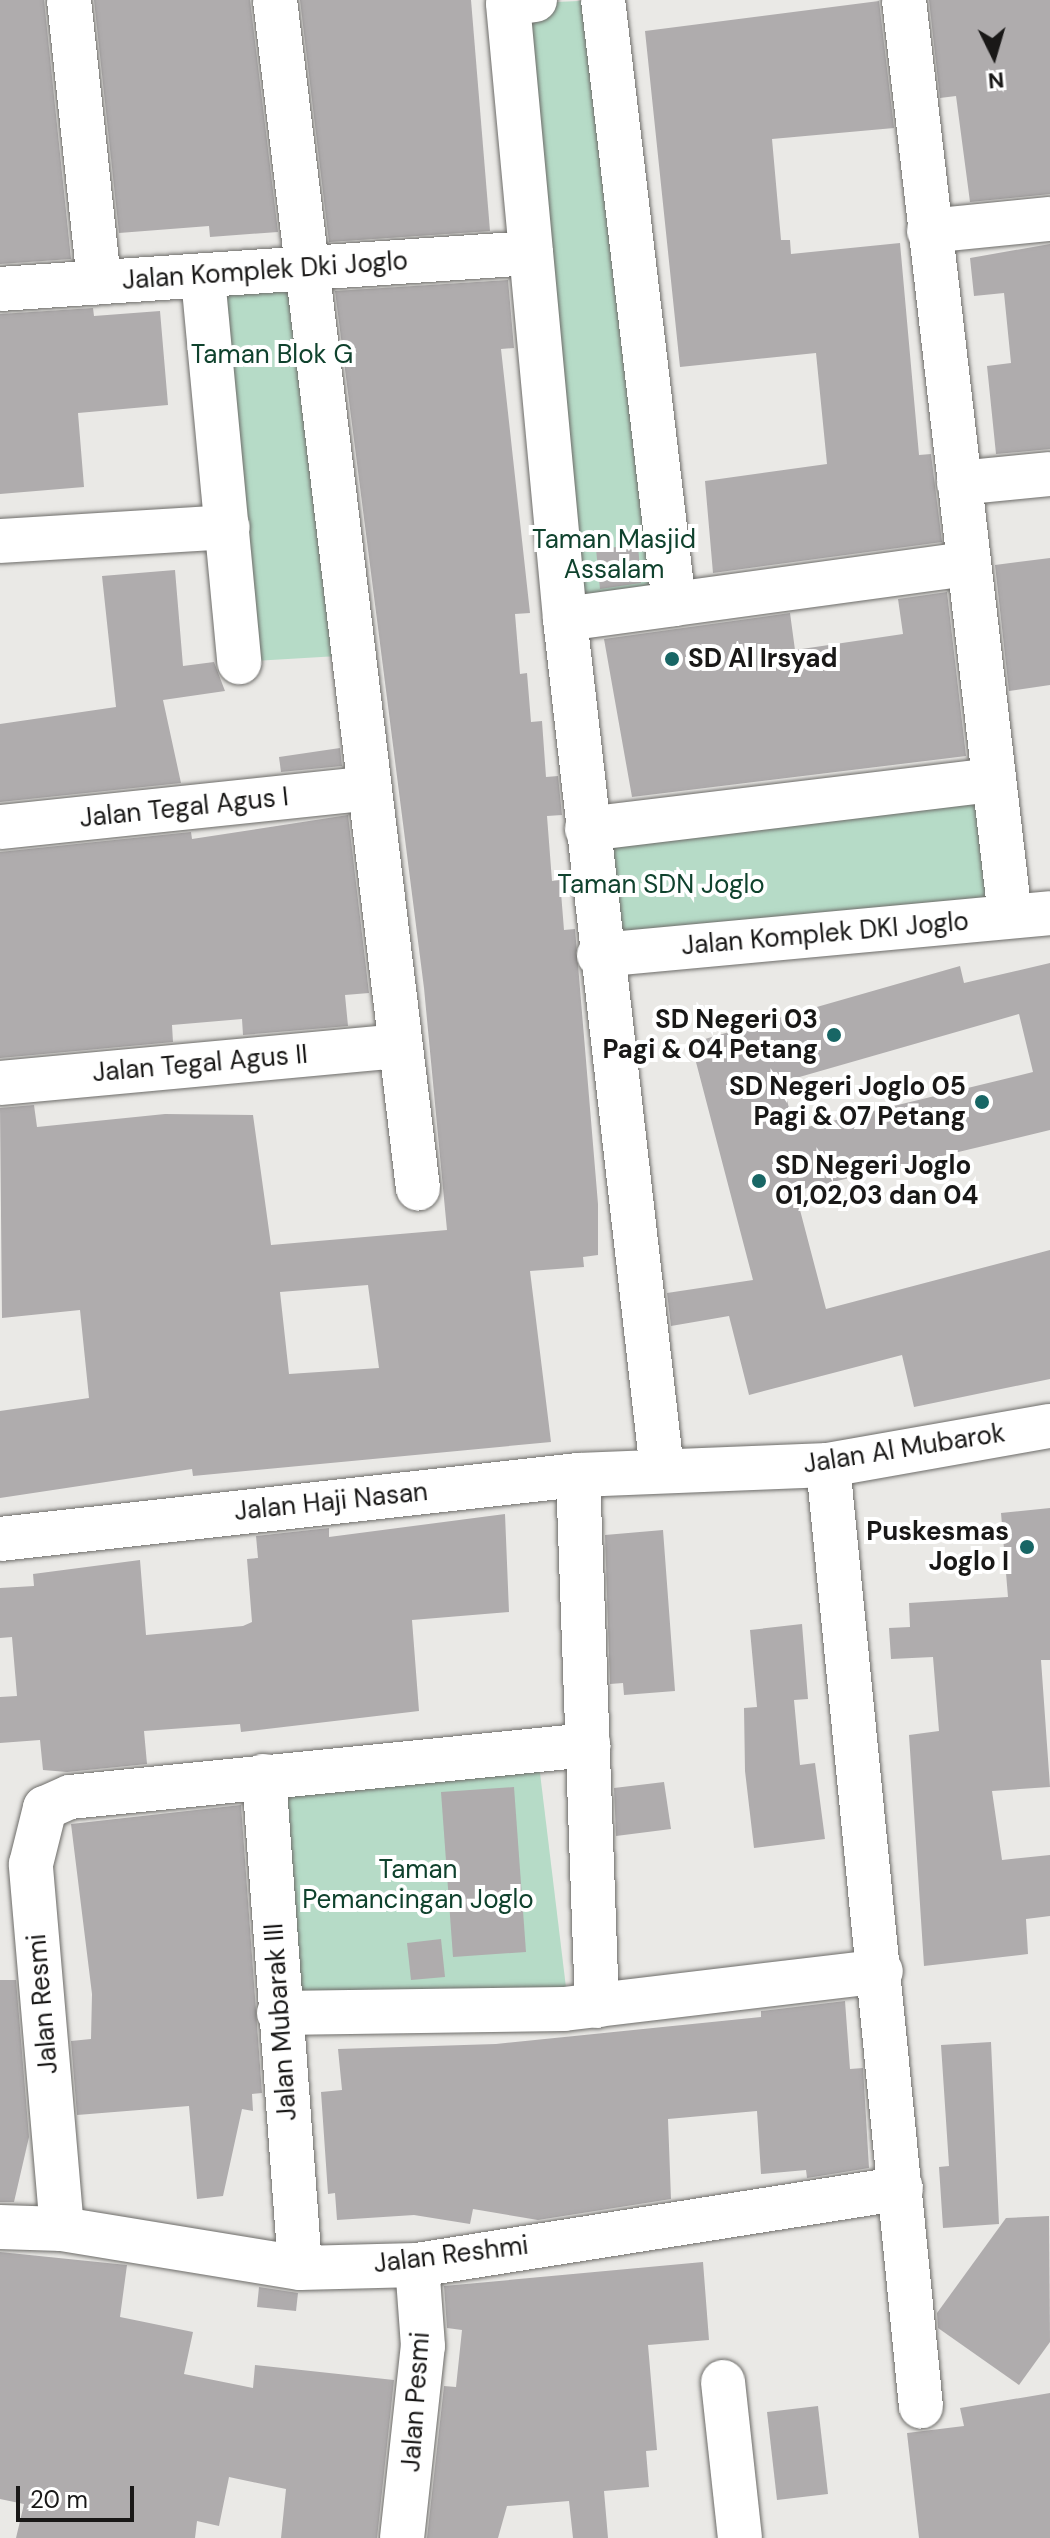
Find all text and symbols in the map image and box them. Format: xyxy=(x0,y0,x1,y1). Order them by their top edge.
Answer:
north arrow xyxy=(954,16,1034,96)
text: N xyxy=(987,65,1005,96)
street label: Jalan Komplek Dki Joglo xyxy=(121,245,409,297)
park label: Taman Blok G xyxy=(191,339,353,371)
park label: Taman Masjid Assalam xyxy=(532,524,696,586)
place label: SD Al Irsyad xyxy=(688,643,837,675)
marker: SD Al Irsyad xyxy=(663,650,681,668)
street label: Jalan Tegal Agus I xyxy=(78,782,290,834)
park label: Taman SDN Joglo xyxy=(557,869,765,901)
street label: Jalan Komplek DKI Joglo xyxy=(680,906,970,962)
place label: SD Negeri 03 Pagi & 04 Petang xyxy=(602,1004,818,1066)
marker: SD Negeri 03 Pagi & 04 Petang xyxy=(825,1026,843,1044)
street label: Jalan Tegal Agus II xyxy=(91,1039,309,1089)
place label: SD Negeri Joglo 05 Pagi & 07 Petang xyxy=(729,1071,966,1132)
marker: SD Negeri Joglo 05 Pagi & 07 Petang xyxy=(973,1093,991,1111)
place label: SD Negeri Joglo 01,02,03 dan 04 xyxy=(775,1150,978,1212)
marker: SD Negeri Joglo 01,02,03 dan 04 xyxy=(750,1172,768,1190)
street label: Jalan Al Mubarok xyxy=(801,1418,1007,1480)
street label: Jalan Haji Nasan xyxy=(233,1476,429,1528)
place label: Puskesmas Joglo I xyxy=(866,1516,1009,1578)
marker: Puskesmas Joglo I xyxy=(1016,1536,1038,1558)
park label: Taman Pemancingan Joglo xyxy=(302,1854,534,1916)
street label: Jalan Mubarak III xyxy=(259,1922,303,2122)
street label: Jalan Resmi xyxy=(21,1932,65,2076)
street label: Jalan Reshmi xyxy=(372,2230,530,2280)
street label: Jalan Pesmi xyxy=(396,2331,436,2473)
scale bar xyxy=(20,2470,138,2520)
text: 20 m xyxy=(30,2484,88,2515)

